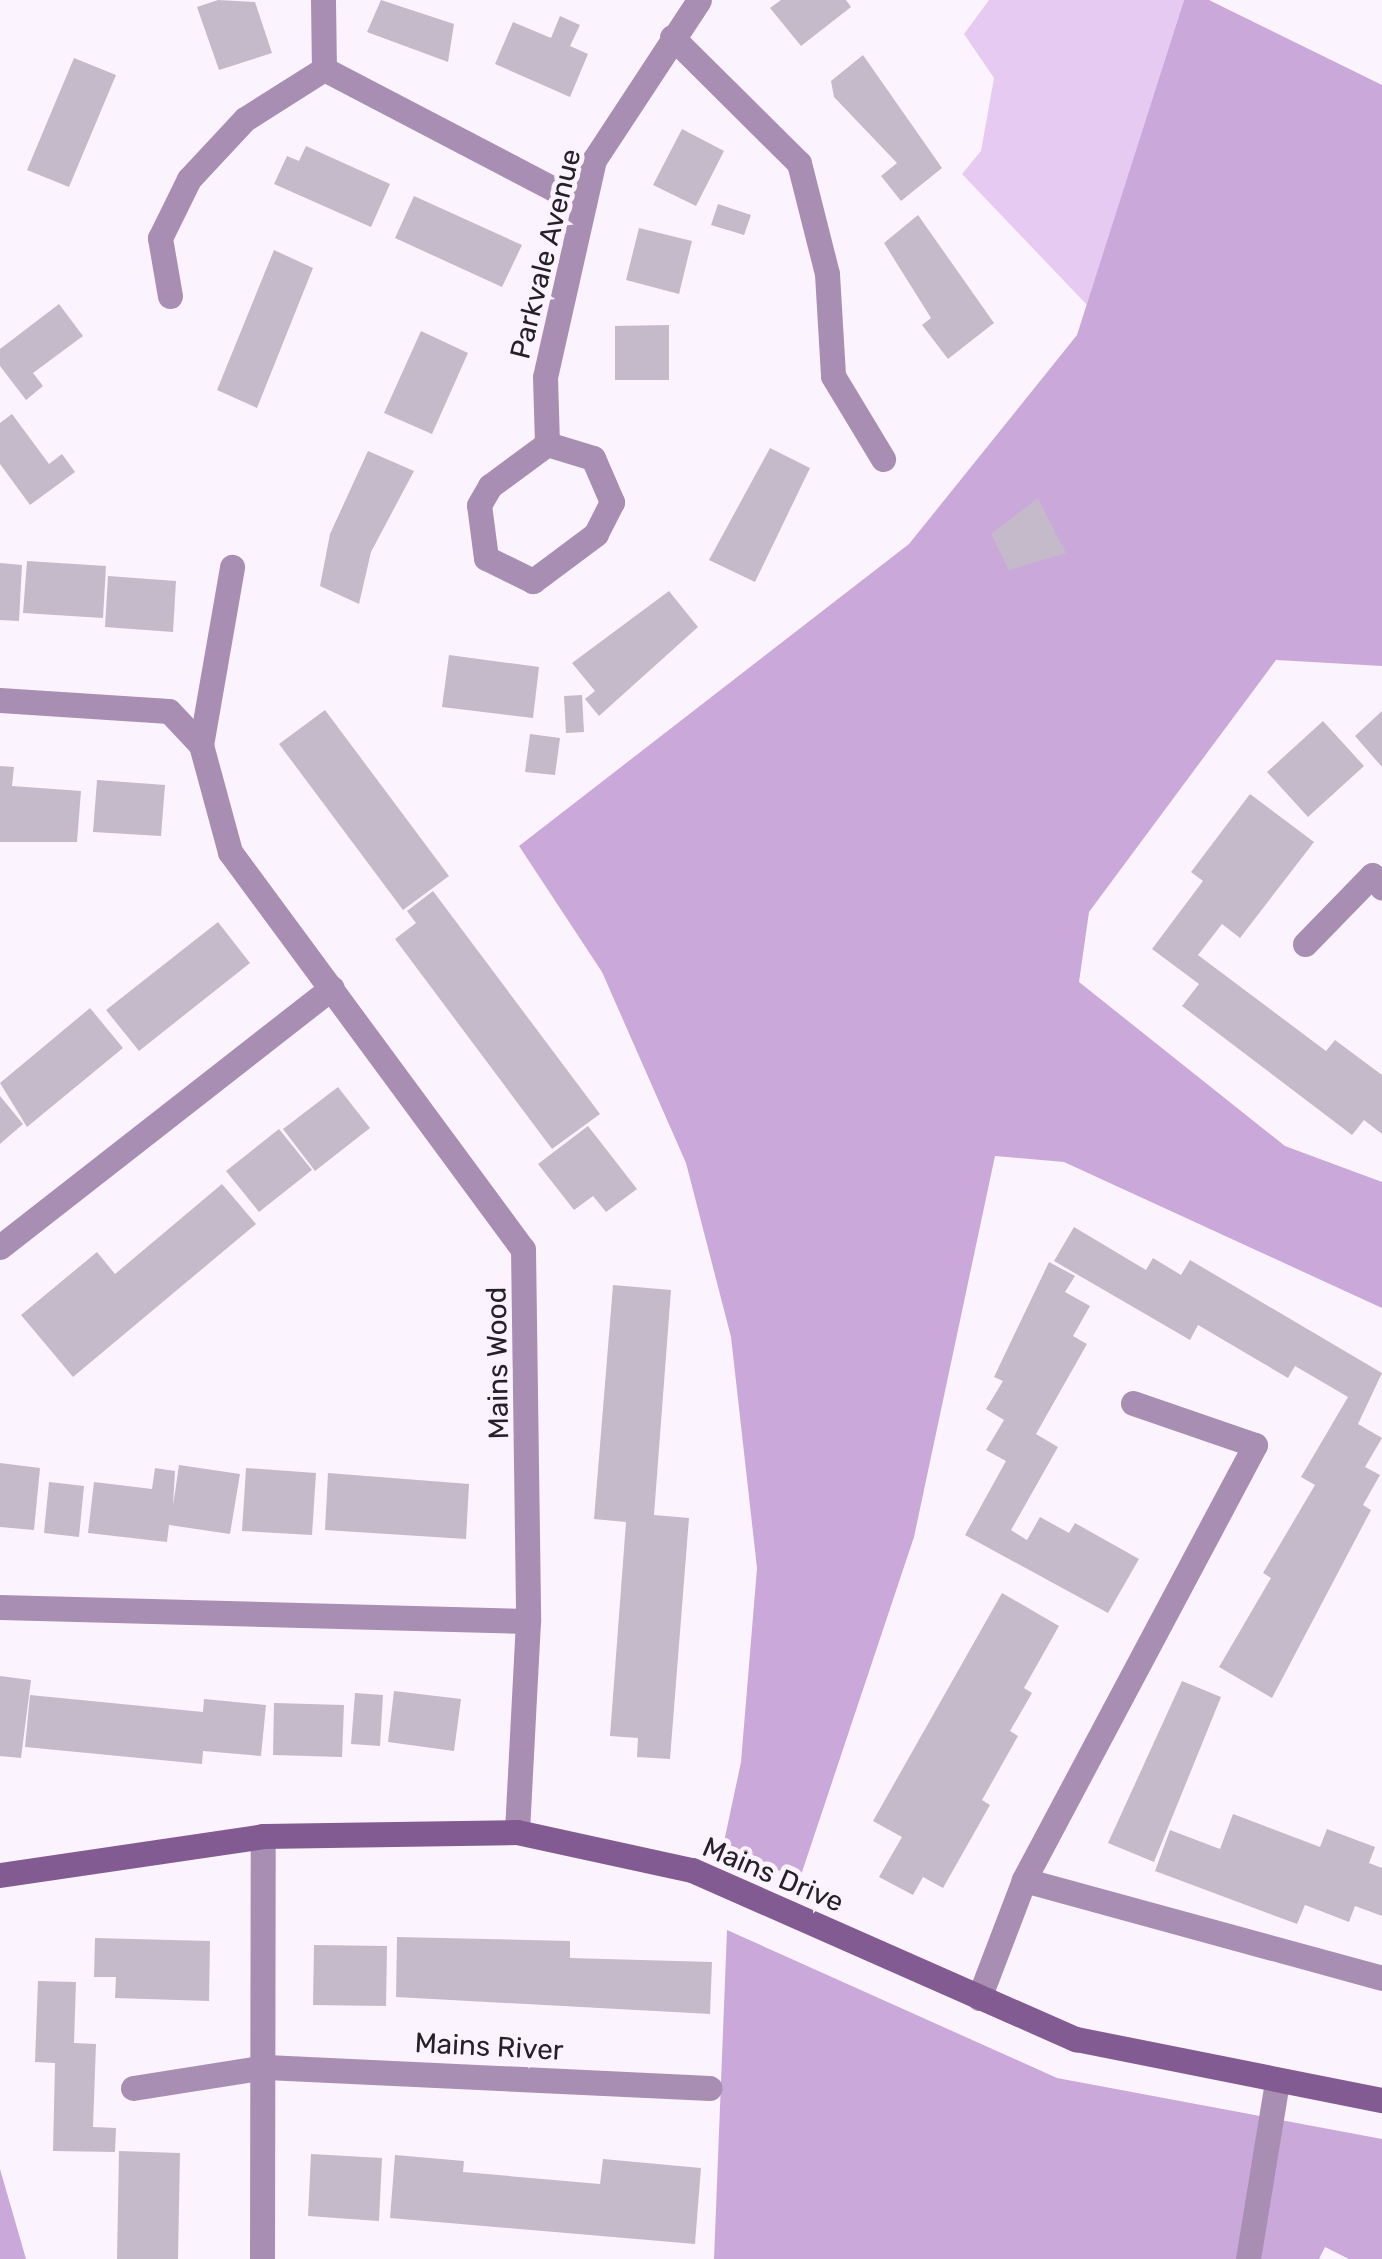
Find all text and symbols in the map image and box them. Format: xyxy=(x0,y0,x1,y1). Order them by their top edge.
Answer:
street label: Parkvale Avenue xyxy=(504,145,588,363)
street label: Mains Wood xyxy=(480,1286,516,1440)
street label: Mains Drive xyxy=(697,1830,849,1920)
street label: Mains River xyxy=(414,2026,564,2068)

